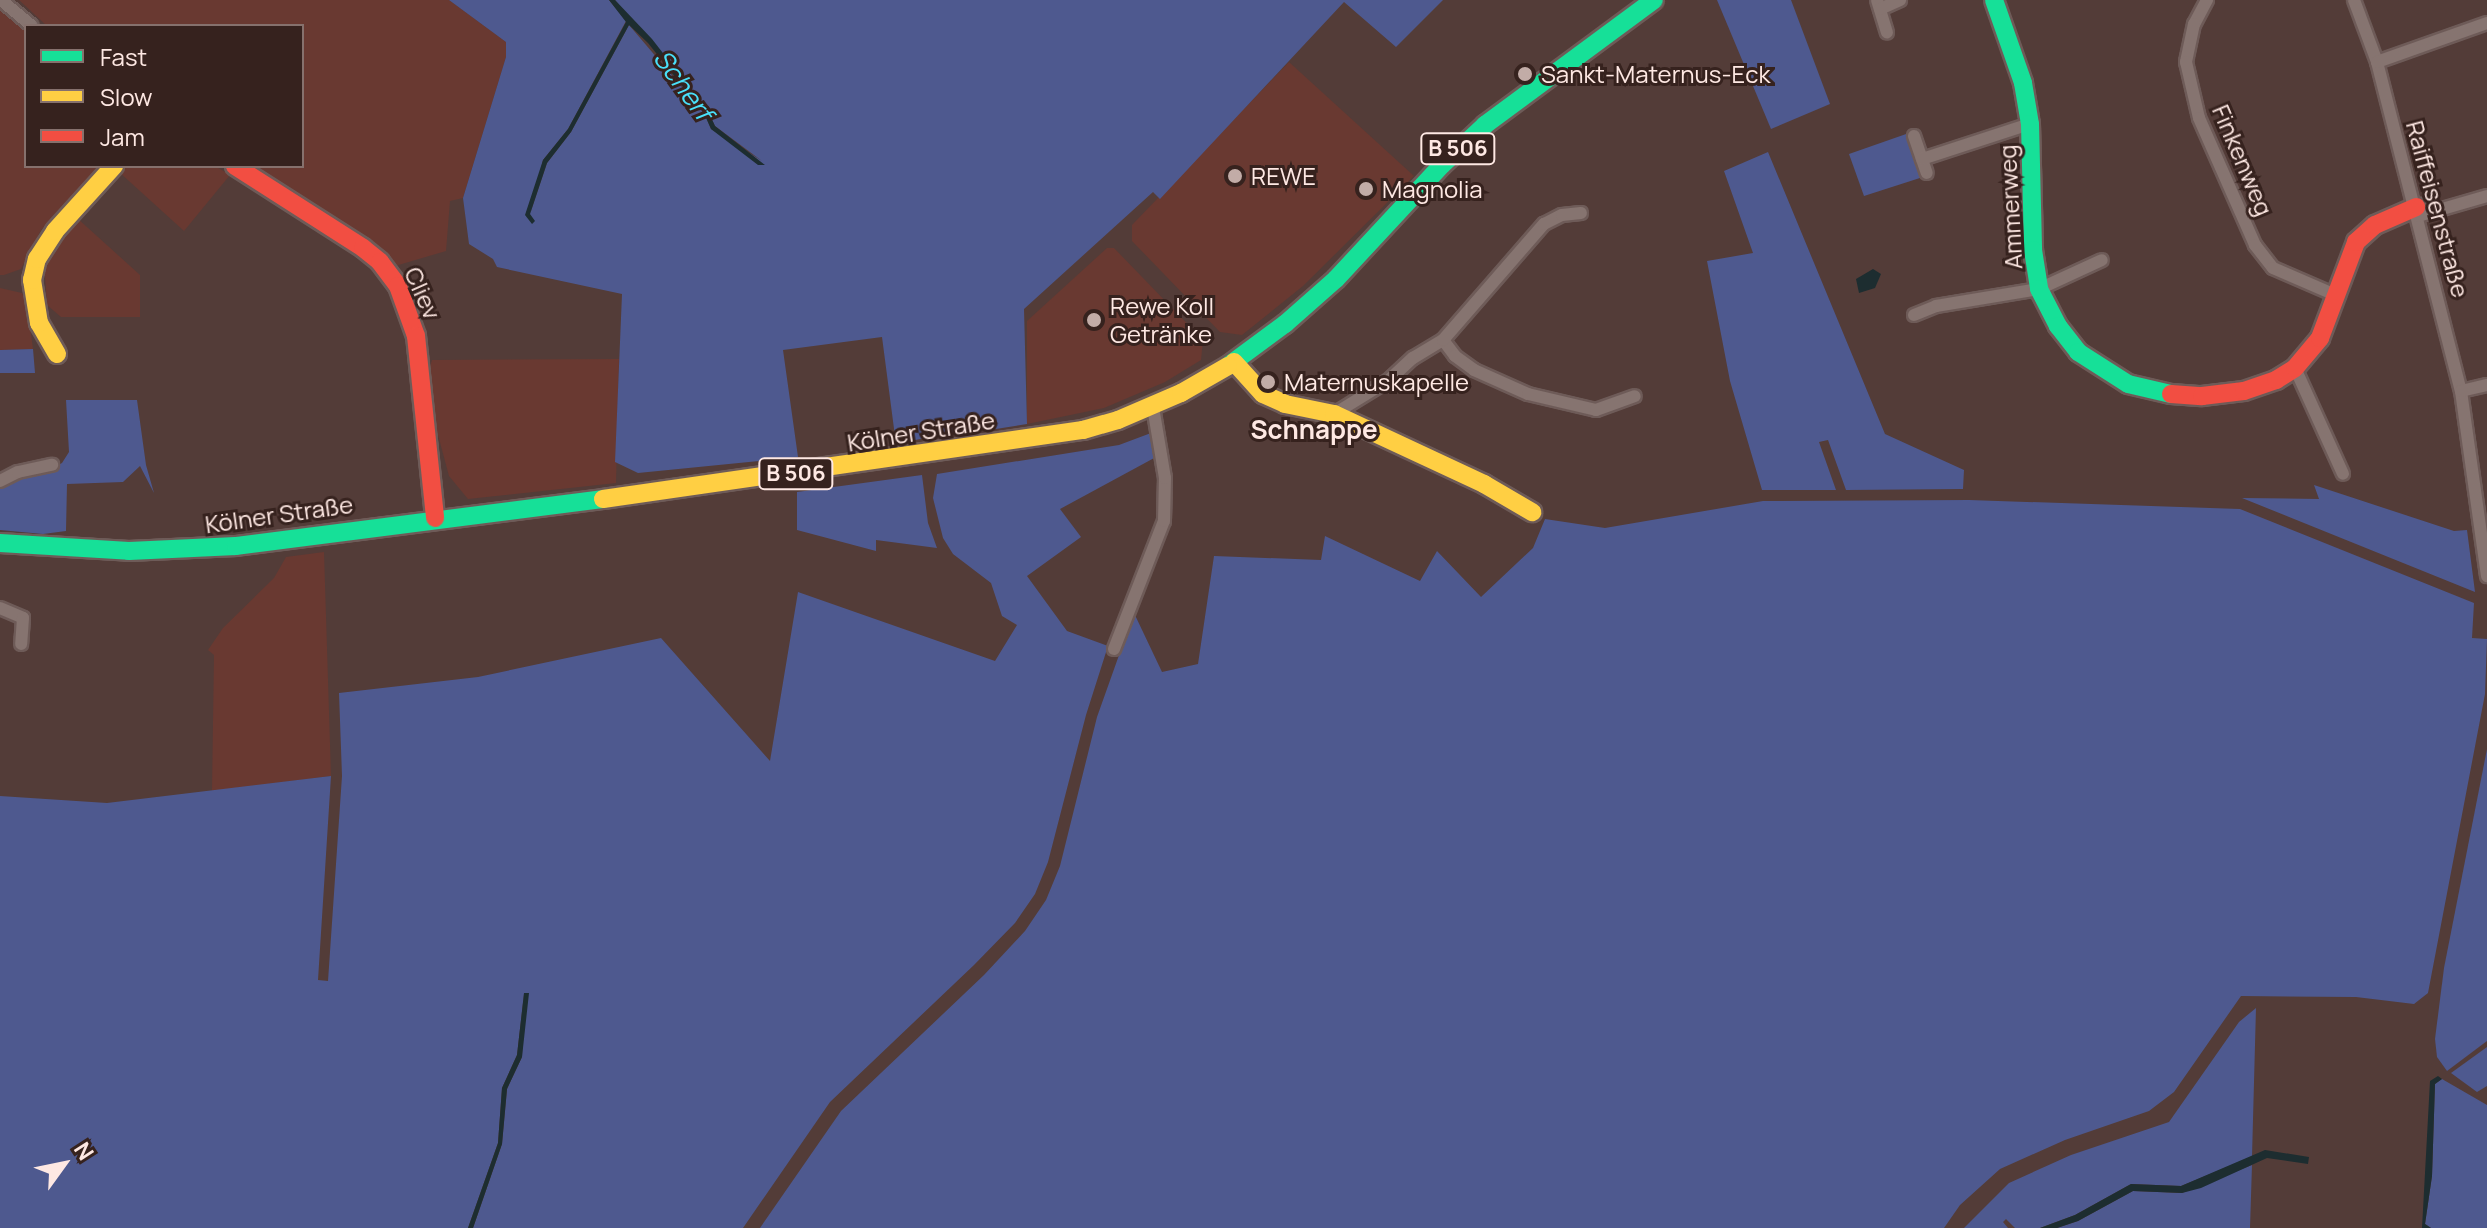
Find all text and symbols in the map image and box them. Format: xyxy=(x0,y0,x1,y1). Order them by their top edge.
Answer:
legend xyxy=(24,24,304,168)
text: Fast xyxy=(100,40,147,73)
water label: Scherf xyxy=(647,44,719,126)
place label: Sankt-Maternus-Eck xyxy=(1541,60,1770,88)
marker: Sankt-Maternus-Eck xyxy=(1516,65,1534,83)
text: Slow xyxy=(100,80,153,113)
street label: Finkenweg xyxy=(2207,100,2279,220)
street label: Raiffeisenstraße xyxy=(2401,117,2475,301)
text: Jam xyxy=(100,120,145,153)
road number: B 506 xyxy=(1420,131,1496,167)
street label: Ammerweg xyxy=(1992,144,2028,270)
place label: REWE xyxy=(1251,162,1316,190)
marker: REWE xyxy=(1226,167,1244,185)
place label: Magnolia xyxy=(1382,175,1483,203)
marker: Magnolia xyxy=(1357,180,1375,198)
street label: Cliev xyxy=(399,262,447,324)
place label: Rewe Koll Getränke xyxy=(1110,292,1214,348)
marker: Rewe Koll Getränke xyxy=(1085,311,1103,329)
place label: Maternuskapelle xyxy=(1284,368,1469,396)
marker: Maternuskapelle xyxy=(1259,373,1277,391)
street label: Kölner Straße xyxy=(845,405,997,457)
district label: Schnappe xyxy=(1250,414,1378,446)
road number: B 506 xyxy=(758,456,834,492)
street label: Kölner Straße xyxy=(203,489,355,539)
north arrow xyxy=(24,1124,104,1204)
text: N xyxy=(67,1136,101,1166)

